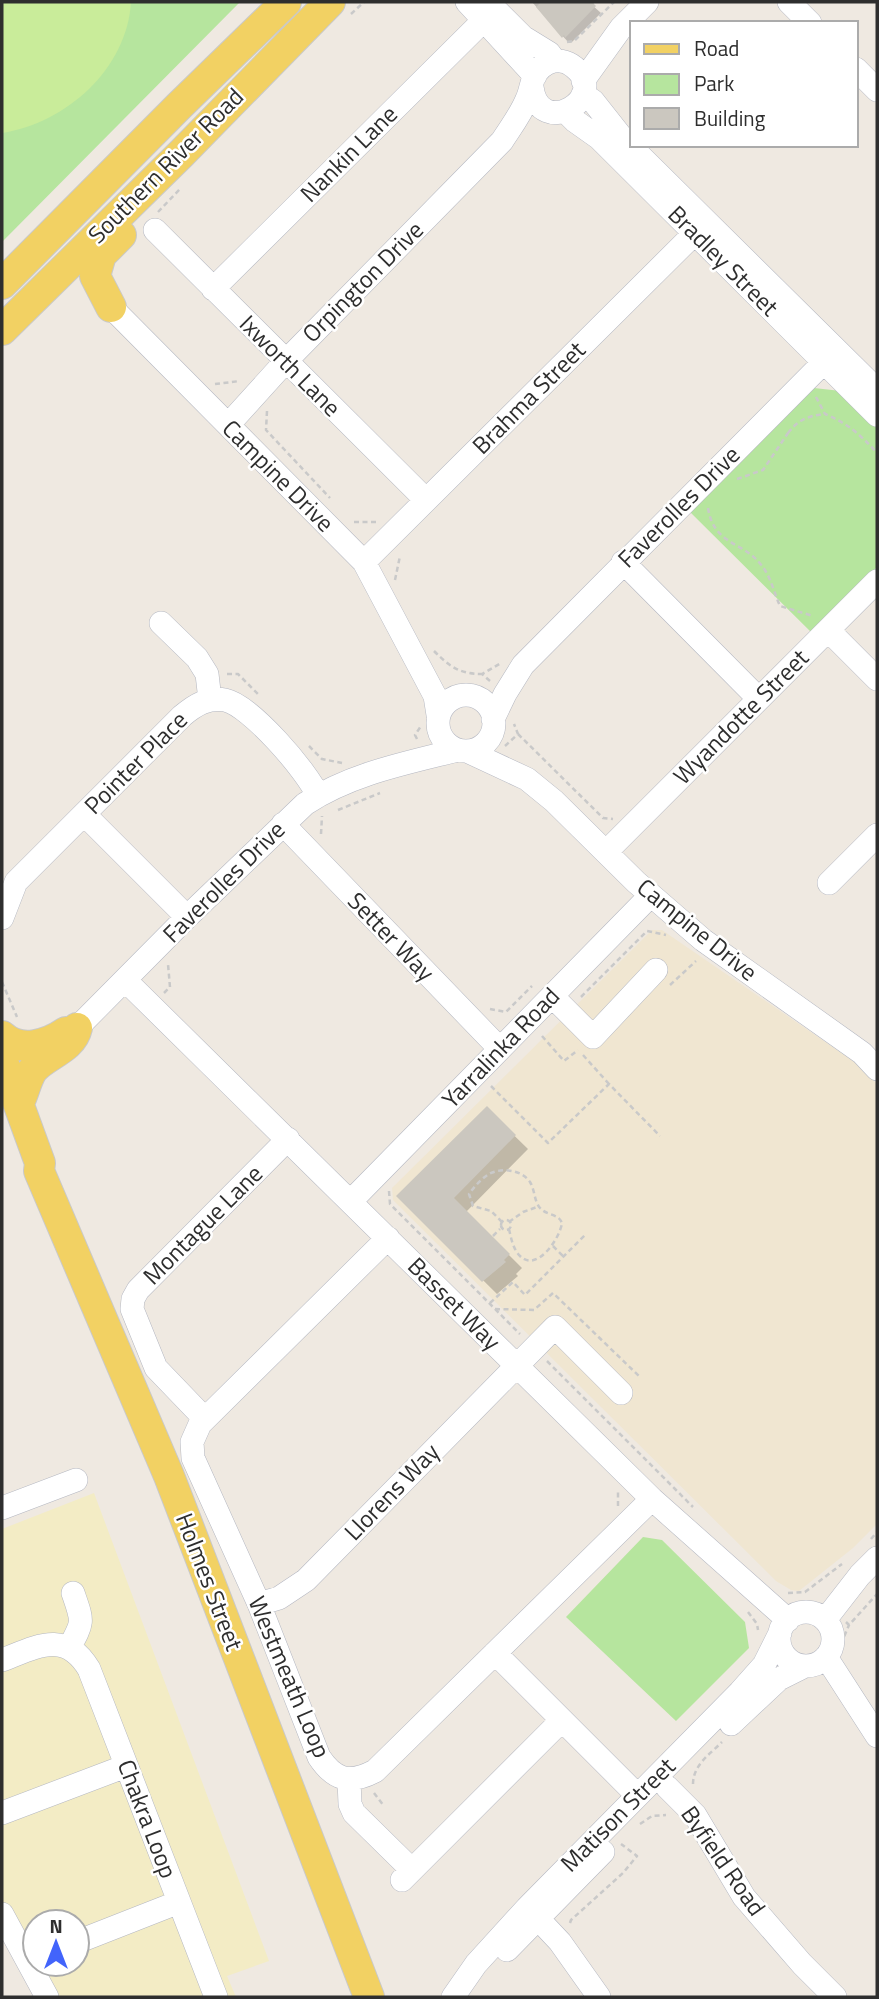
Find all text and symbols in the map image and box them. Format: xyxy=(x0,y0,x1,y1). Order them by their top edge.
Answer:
legend xyxy=(630,21,858,147)
text: Road xyxy=(694,32,739,64)
text: Park xyxy=(694,67,734,99)
street label: Southern River Road xyxy=(79,79,251,251)
street label: Nankin Lane xyxy=(292,97,405,210)
text: Building xyxy=(694,102,766,134)
street label: Bradley Street xyxy=(660,197,788,324)
street label: Orpington Drive xyxy=(293,212,431,350)
street label: Ixworth Lane xyxy=(232,306,350,424)
street label: Brahma Street xyxy=(464,332,593,462)
street label: Campine Drive xyxy=(214,411,343,540)
street label: Faverolles Drive xyxy=(609,437,748,576)
street label: Wyandotte Street xyxy=(664,640,817,792)
street label: Pointer Place xyxy=(75,702,195,822)
street label: Faverolles Drive xyxy=(154,812,293,951)
street label: Campine Drive xyxy=(630,869,766,989)
street label: Setter Way xyxy=(340,884,444,989)
street label: Yarralinka Road xyxy=(433,979,568,1116)
street label: Montague Lane xyxy=(134,1156,271,1293)
street label: Basset Way xyxy=(400,1248,510,1358)
street label: Llorens Way xyxy=(335,1434,447,1548)
street label: Holmes Street xyxy=(167,1508,253,1656)
street label: Westmeath Loop xyxy=(240,1590,340,1763)
street label: Matison Street xyxy=(552,1748,683,1880)
street label: Chakra Loop xyxy=(109,1754,187,1883)
street label: Byfield Road xyxy=(673,1798,775,1923)
north arrow xyxy=(21,1908,91,1978)
text: N xyxy=(49,1911,63,1940)

